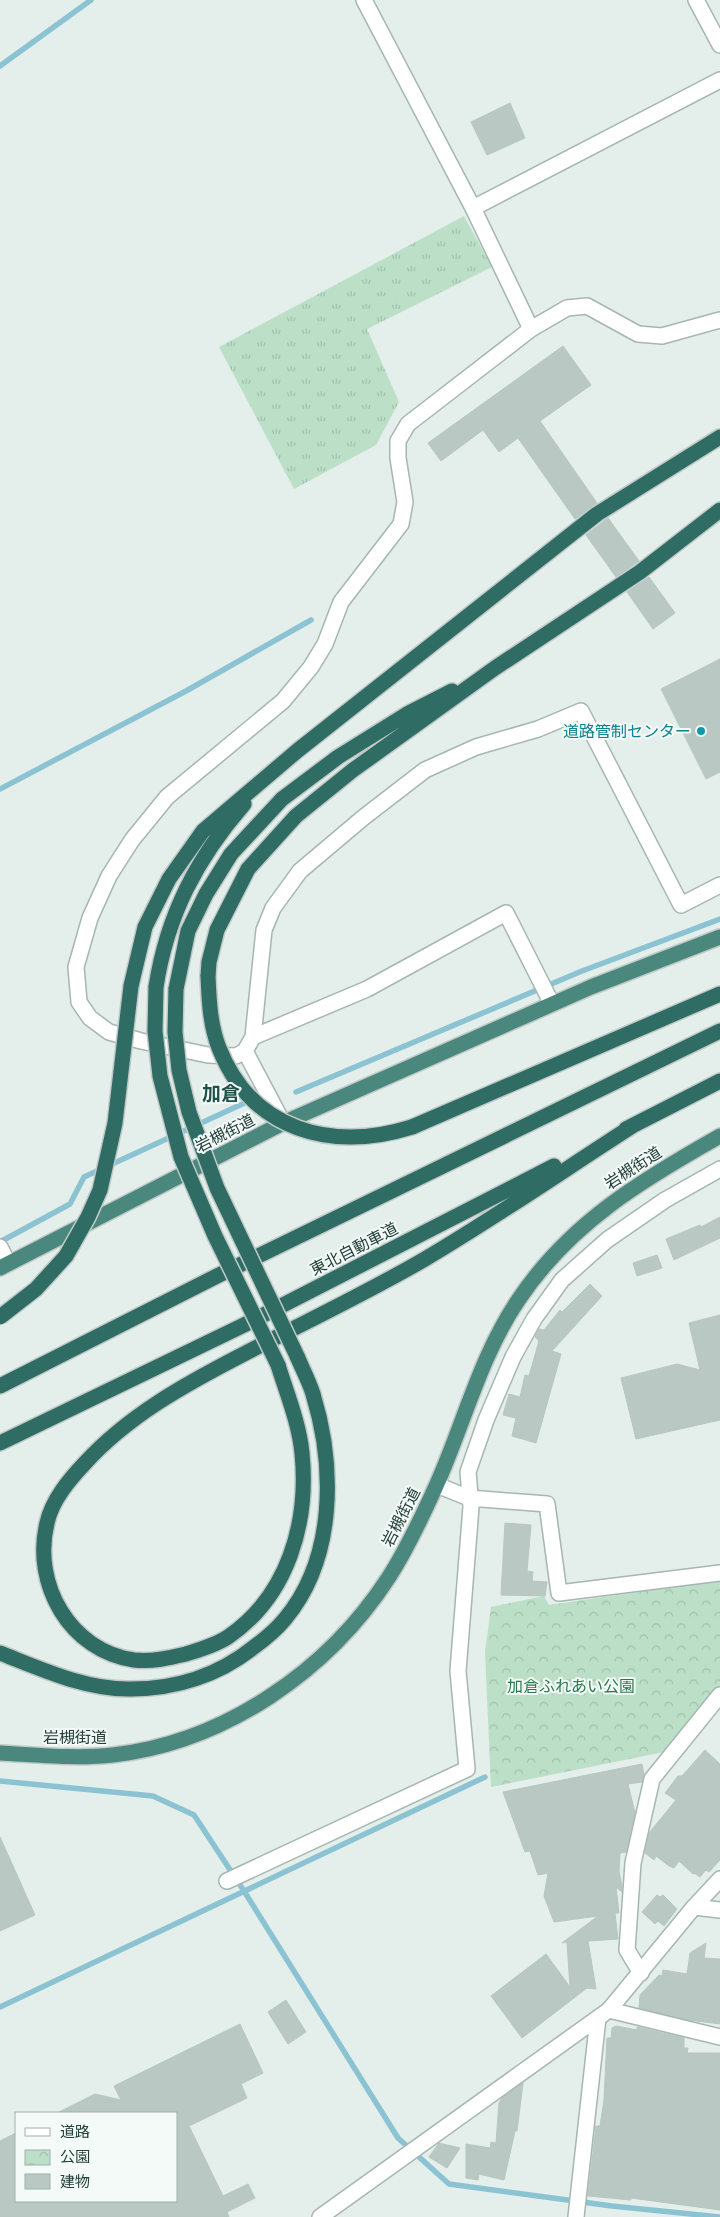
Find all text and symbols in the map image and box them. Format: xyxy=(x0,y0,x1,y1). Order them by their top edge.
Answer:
place label: 道路管制センター xyxy=(563,722,691,741)
marker: 道路管制センター xyxy=(695,725,707,737)
district label: 加倉 xyxy=(202,1082,240,1104)
street label: 岩槻街道 xyxy=(192,1110,258,1156)
street label: 岩槻街道 xyxy=(601,1143,665,1193)
street label: 東北自動車道 xyxy=(307,1219,401,1279)
street label: 岩槻街道 xyxy=(378,1484,424,1550)
park label: 加倉ふれあい公園 xyxy=(507,1677,635,1696)
street label: 岩槻街道 xyxy=(43,1728,107,1747)
legend xyxy=(15,2112,178,2202)
text: 道路 xyxy=(60,2123,90,2141)
text: 公園 xyxy=(60,2148,90,2166)
text: 建物 xyxy=(60,2173,90,2191)

